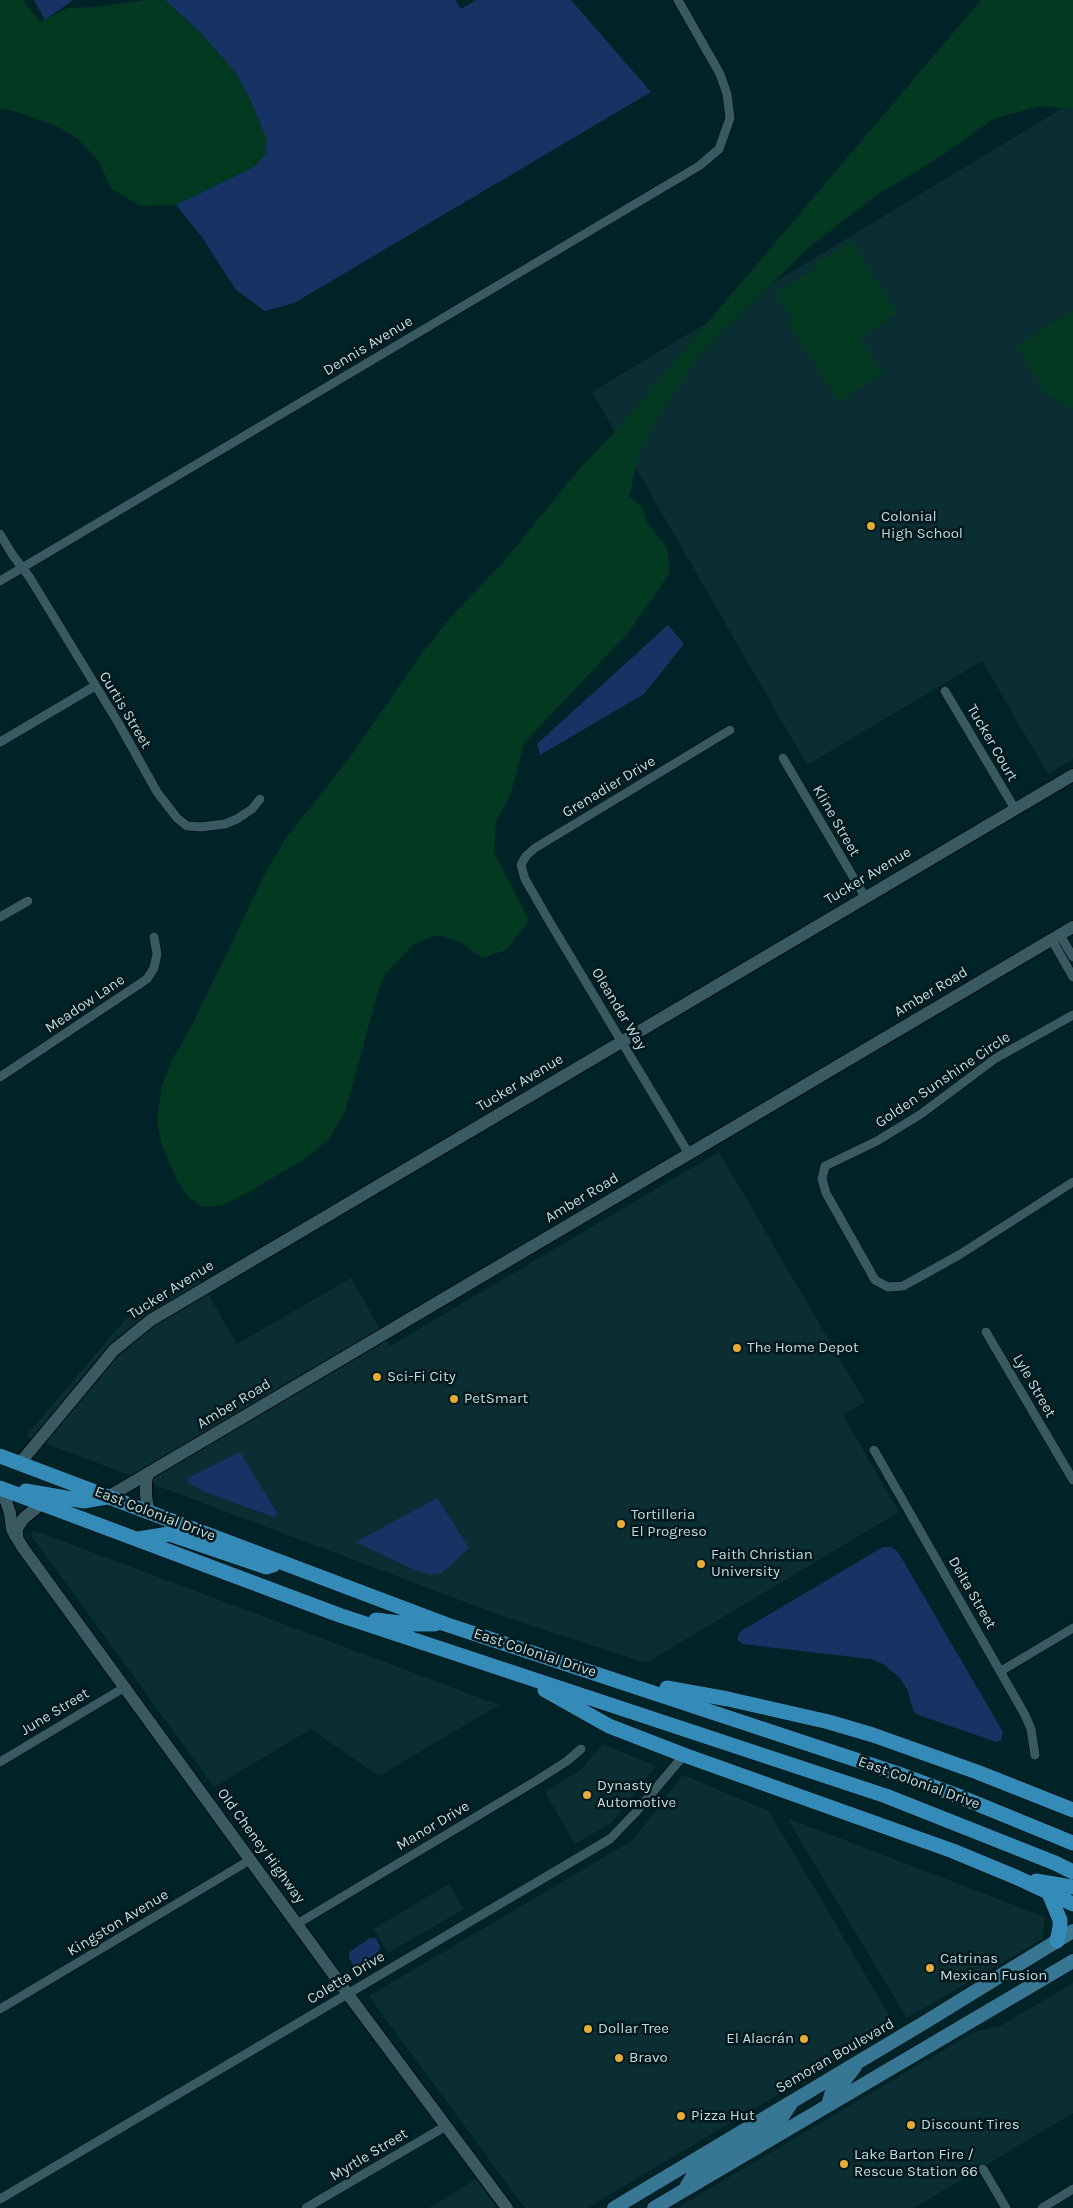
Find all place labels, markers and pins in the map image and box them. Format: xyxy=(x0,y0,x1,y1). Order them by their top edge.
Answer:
place label: Colonial High School xyxy=(881,508,963,543)
marker: Colonial High School xyxy=(865,520,877,532)
place label: The Home Depot xyxy=(747,1339,859,1357)
marker: The Home Depot xyxy=(731,1342,743,1354)
place label: Sci-Fi City xyxy=(387,1368,456,1386)
marker: Sci-Fi City xyxy=(371,1371,383,1383)
place label: PetSmart xyxy=(464,1390,528,1408)
marker: PetSmart xyxy=(448,1393,460,1405)
place label: Tortilleria El Progreso xyxy=(631,1506,707,1541)
marker: Tortilleria El Progreso xyxy=(615,1518,627,1530)
place label: Faith Christian University xyxy=(711,1546,813,1581)
marker: Faith Christian University xyxy=(695,1558,707,1570)
place label: Dynasty Automotive xyxy=(597,1777,676,1812)
marker: Dynasty Automotive xyxy=(581,1789,593,1801)
place label: Catrinas Mexican Fusion xyxy=(940,1950,1047,1985)
marker: Catrinas Mexican Fusion xyxy=(924,1962,936,1974)
place label: Dollar Tree xyxy=(598,2020,669,2038)
marker: Dollar Tree xyxy=(582,2023,594,2035)
place label: El Alacrán xyxy=(726,2030,794,2048)
marker: El Alacrán xyxy=(798,2033,810,2045)
place label: Bravo xyxy=(629,2049,668,2067)
marker: Bravo xyxy=(613,2052,625,2064)
place label: Pizza Hut xyxy=(691,2107,755,2125)
marker: Pizza Hut xyxy=(675,2110,687,2122)
place label: Discount Tires xyxy=(921,2116,1020,2134)
marker: Discount Tires xyxy=(905,2119,917,2131)
place label: Lake Barton Fire / Rescue Station 66 xyxy=(854,2146,978,2181)
marker: Lake Barton Fire / Rescue Station 66 xyxy=(838,2158,850,2170)

